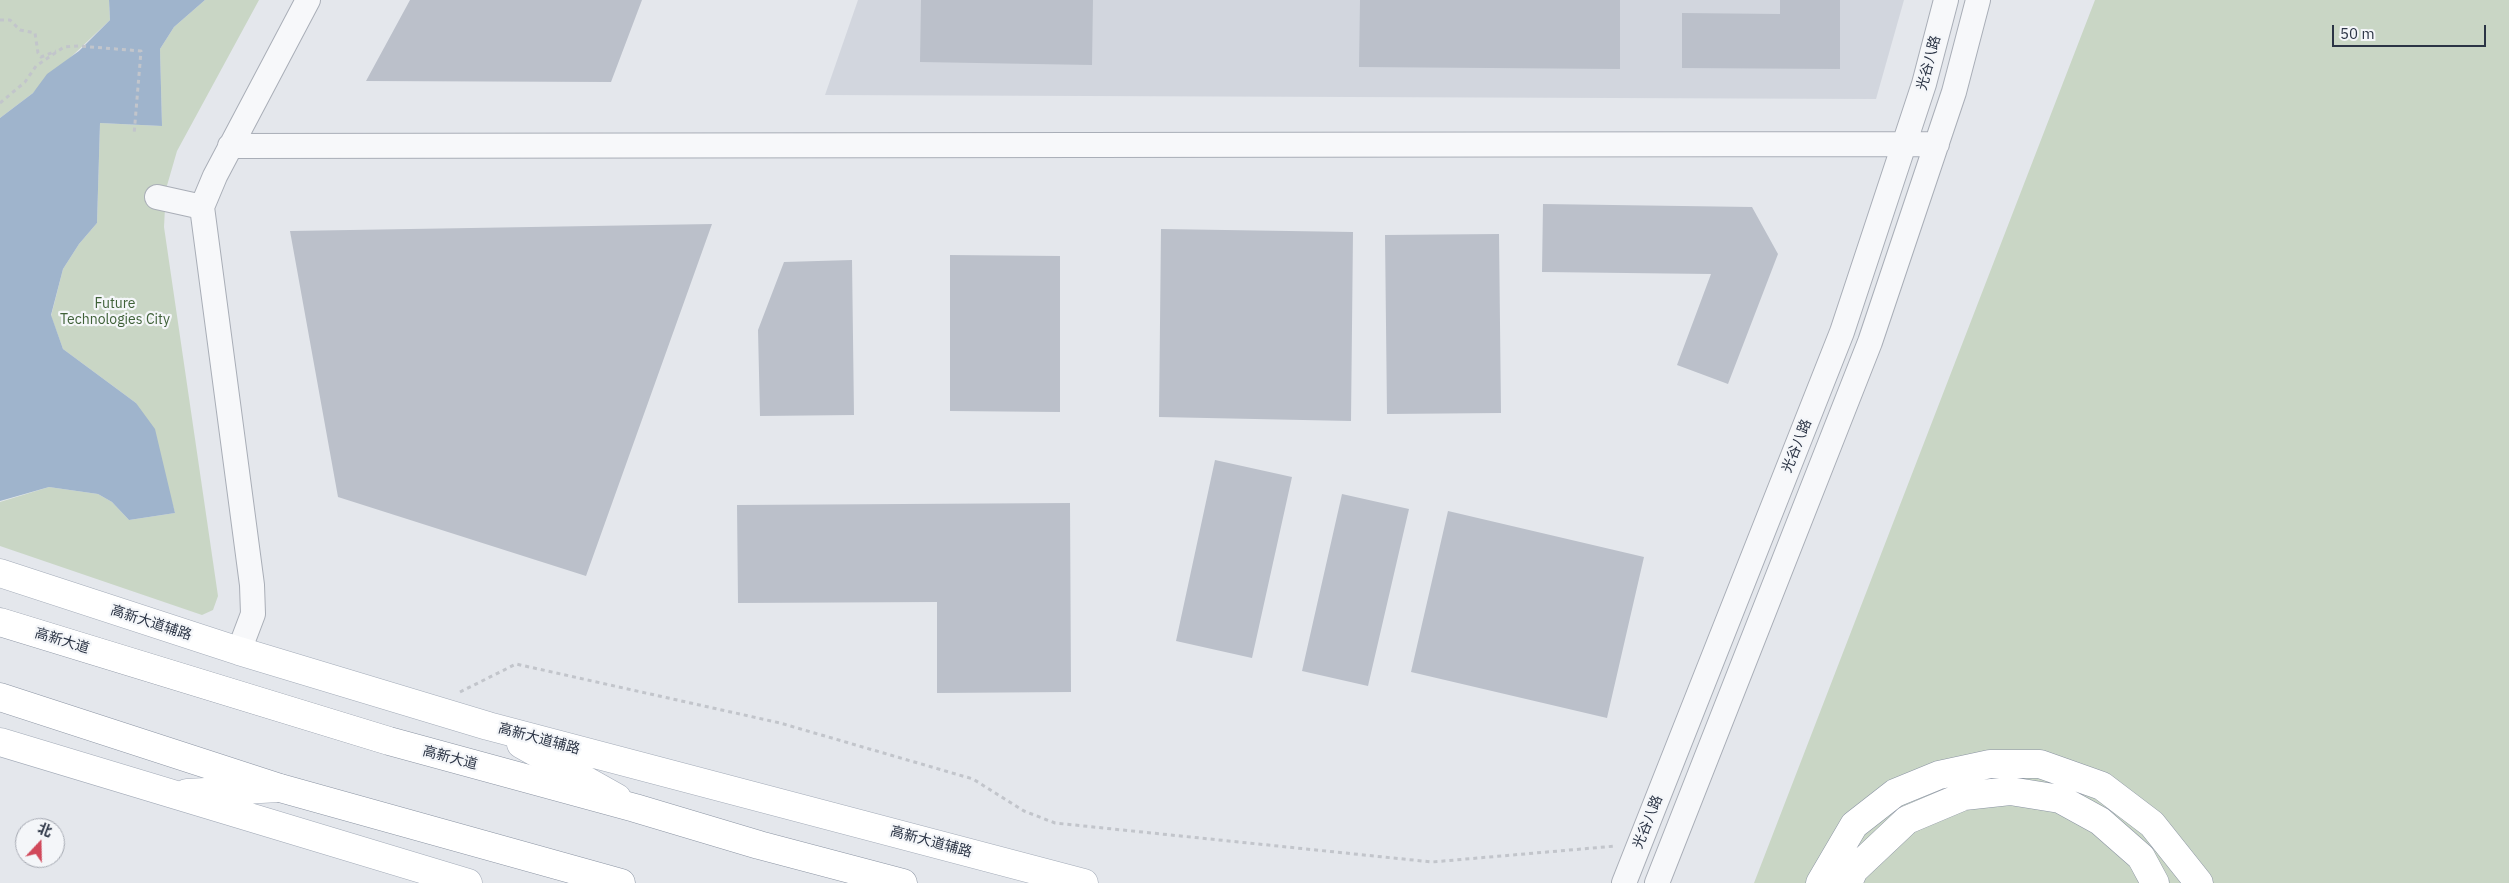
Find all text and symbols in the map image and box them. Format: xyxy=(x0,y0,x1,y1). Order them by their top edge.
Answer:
scale bar xyxy=(2334,15,2488,47)
text: 50 m xyxy=(2340,24,2375,43)
street label: 光谷八路 xyxy=(1914,34,1944,92)
park label: Future Technologies City xyxy=(60,296,170,328)
street label: 光谷八路 xyxy=(1779,417,1815,475)
street label: 高新大道辅路 xyxy=(108,602,194,644)
street label: 高新大道 xyxy=(33,625,91,657)
street label: 高新大道辅路 xyxy=(496,720,582,758)
street label: 高新大道 xyxy=(421,743,479,773)
street label: 光谷八路 xyxy=(1630,793,1666,851)
north arrow xyxy=(15,818,65,868)
text: 北 xyxy=(35,819,55,841)
street label: 高新大道辅路 xyxy=(888,823,974,861)

